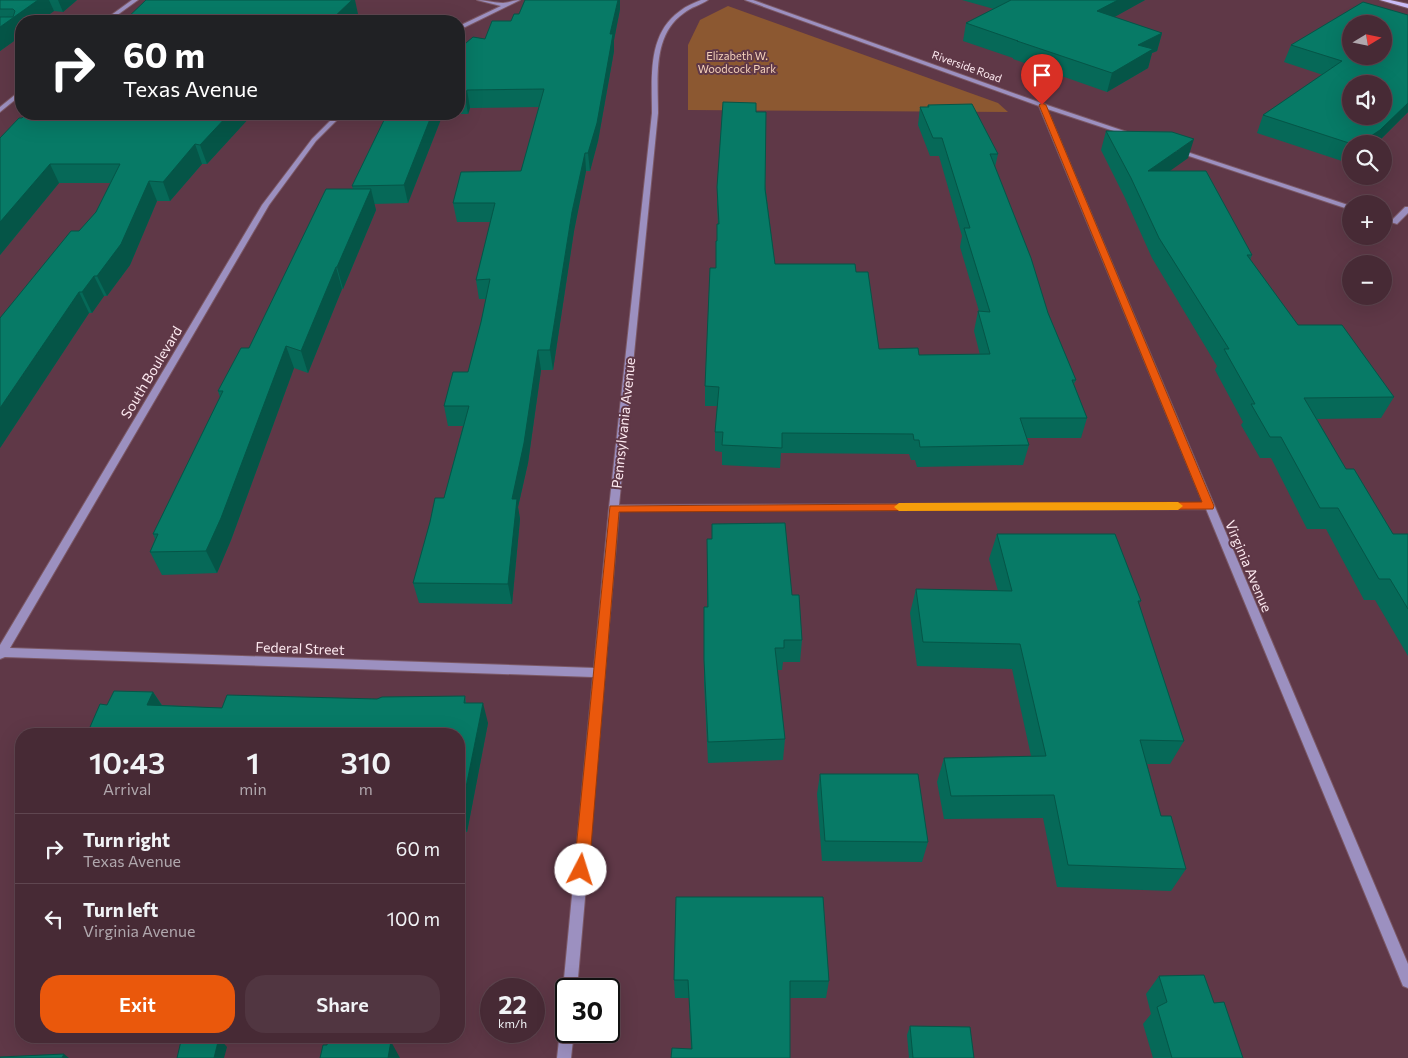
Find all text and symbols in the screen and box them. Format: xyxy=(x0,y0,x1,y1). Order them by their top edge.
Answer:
north arrow xyxy=(1342,15,1392,65)
map controls xyxy=(1342,15,1392,305)
text: 60 m xyxy=(123,32,205,75)
icon: right xyxy=(40,35,105,100)
street label: Riverside Road xyxy=(930,47,1004,85)
park label: Elizabeth W. Woodcock Park xyxy=(698,49,776,75)
pin xyxy=(1021,54,1063,105)
icon: arrive xyxy=(1028,61,1056,89)
text: Texas Avenue xyxy=(123,75,258,102)
button: sound xyxy=(1342,75,1392,125)
button: search xyxy=(1342,135,1392,185)
button: + xyxy=(1342,195,1392,245)
button: − xyxy=(1342,255,1392,305)
street label: South Boulevard xyxy=(117,323,185,421)
street label: Pennsylvania Avenue xyxy=(608,357,638,489)
street label: Virginia Avenue xyxy=(1222,517,1276,615)
street label: Federal Street xyxy=(255,638,345,658)
text: 10:43 xyxy=(89,743,165,780)
text: 1 xyxy=(246,743,260,780)
text: 310 xyxy=(341,743,391,780)
text: Arrival xyxy=(103,779,151,798)
text: min xyxy=(239,779,267,798)
text: m xyxy=(359,779,373,798)
text: Turn right xyxy=(83,828,170,851)
icon: right xyxy=(40,835,68,863)
text: 60 m xyxy=(396,837,440,860)
position arrow xyxy=(554,843,606,895)
text: Texas Avenue xyxy=(83,851,181,870)
text: Turn left xyxy=(83,898,158,921)
icon: left xyxy=(40,905,68,933)
text: 100 m xyxy=(387,907,440,930)
text: Virginia Avenue xyxy=(83,921,195,940)
button: Exit xyxy=(40,975,235,1033)
button: Share xyxy=(245,975,440,1033)
speed limit sign: 30 xyxy=(555,978,620,1043)
text: 22 xyxy=(498,989,527,1019)
text: km/h xyxy=(498,1016,527,1030)

